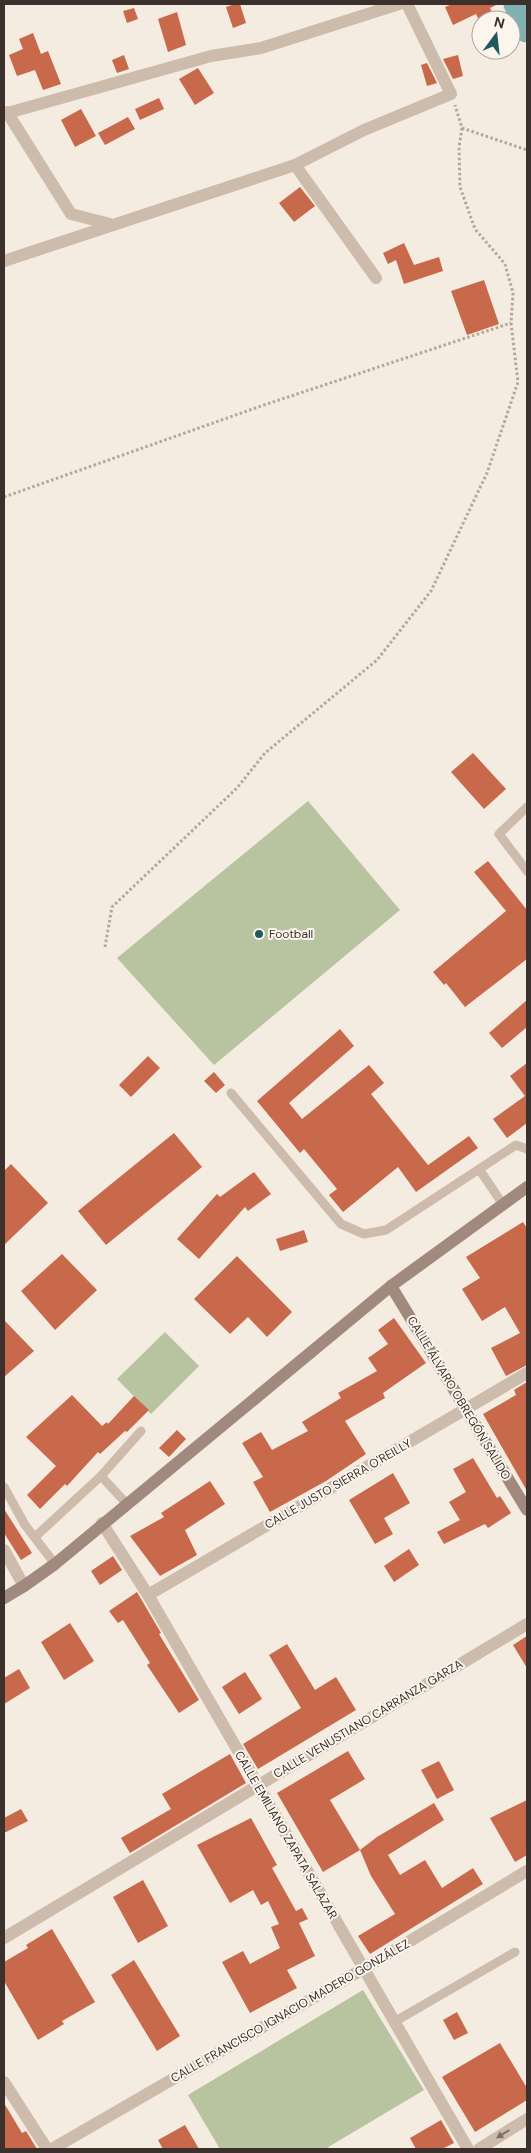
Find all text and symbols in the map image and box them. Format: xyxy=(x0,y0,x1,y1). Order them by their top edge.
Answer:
north arrow xyxy=(471,10,521,60)
text: N xyxy=(492,12,507,32)
place label: Football xyxy=(269,926,313,942)
marker: Football xyxy=(253,928,265,940)
street label: CALLE ÁLVARO OBREGÓN SALIDO xyxy=(404,1313,514,1483)
street label: CALLE JUSTO SIERRA O'REILLY xyxy=(262,1435,414,1533)
street label: CALLE VENUSTIANO CARRANZA GARZA xyxy=(270,1656,466,1782)
street label: CALLE EMILIANO ZAPATA SALAZAR xyxy=(231,1748,341,1922)
street label: CALLE FRANCISCO IGNACIO MADERO GONZÁLEZ xyxy=(168,1936,412,2086)
one-way arrow xyxy=(497,2130,510,2139)

